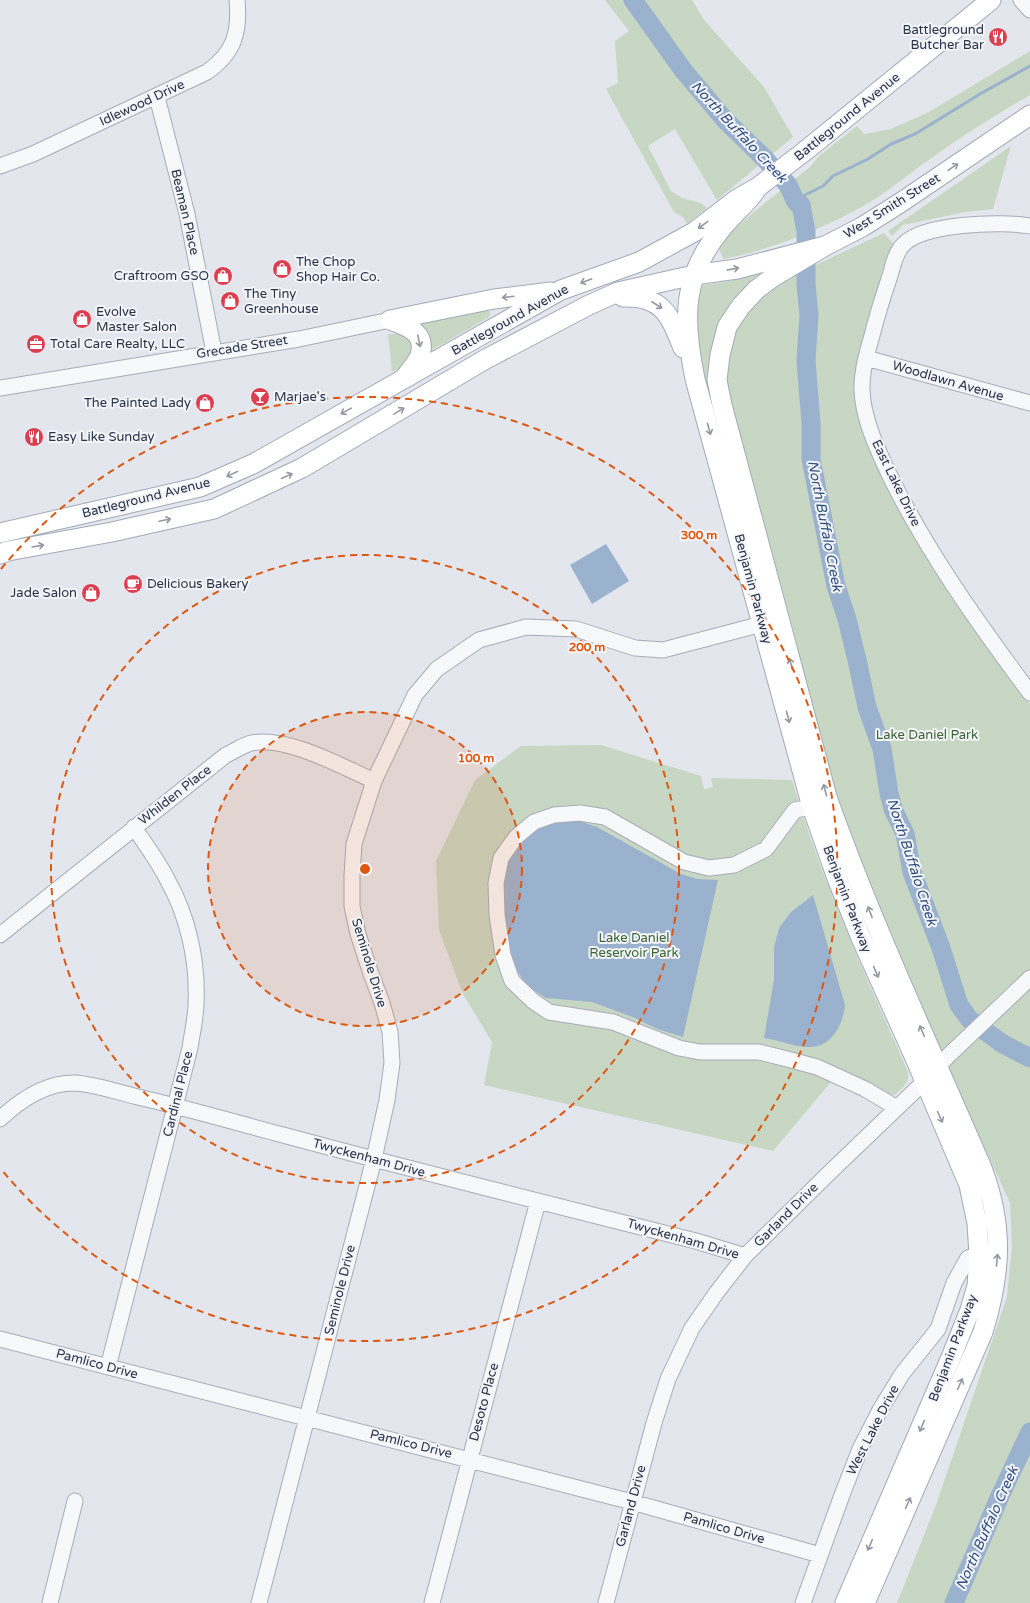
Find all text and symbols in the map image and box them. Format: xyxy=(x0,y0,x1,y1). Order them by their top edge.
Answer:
place label: Battleground Butcher Bar xyxy=(902,22,984,53)
restaurant icon: Battleground Butcher Bar xyxy=(987,26,1009,48)
street label: Battleground Avenue xyxy=(791,69,903,165)
street label: Idlewood Drive xyxy=(97,76,187,130)
water label: North Buffalo Creek xyxy=(687,78,791,187)
one-way arrow xyxy=(948,162,959,171)
street label: Beaman Place xyxy=(167,168,203,256)
street label: West Smith Street xyxy=(841,170,943,242)
one-way arrow xyxy=(698,221,709,230)
place label: The Chop Shop Hair Co. xyxy=(296,254,380,285)
shop icon: The Chop Shop Hair Co. xyxy=(271,258,293,280)
shop icon: Craftroom GSO xyxy=(212,265,234,287)
one-way arrow xyxy=(726,265,739,273)
place label: Craftroom GSO xyxy=(114,268,209,284)
one-way arrow xyxy=(580,278,593,285)
street label: Battleground Avenue xyxy=(449,281,571,359)
place label: The Tiny Greenhouse xyxy=(244,286,319,317)
shop icon: The Tiny Greenhouse xyxy=(219,290,241,312)
one-way arrow xyxy=(502,293,515,301)
one-way arrow xyxy=(651,300,662,309)
place label: Evolve Master Salon xyxy=(96,304,177,335)
shop icon: Evolve Master Salon xyxy=(71,308,93,330)
street label: Grecade Street xyxy=(195,332,289,362)
office icon: Total Care Realty, LLC xyxy=(25,333,47,355)
one-way arrow xyxy=(415,334,423,347)
place label: Total Care Realty, LLC xyxy=(50,336,185,352)
street label: Woodlawn Avenue xyxy=(890,357,1006,405)
bar icon: Marjae's xyxy=(249,386,271,408)
place label: Marjae's xyxy=(274,389,326,405)
shop icon: The Painted Lady xyxy=(194,392,216,414)
place label: The Painted Lady xyxy=(84,395,191,411)
one-way arrow xyxy=(393,406,405,414)
one-way arrow xyxy=(340,408,352,416)
one-way arrow xyxy=(706,423,713,436)
restaurant icon: Easy Like Sunday xyxy=(23,426,45,448)
place label: Easy Like Sunday xyxy=(48,429,155,445)
street label: East Lake Drive xyxy=(868,437,924,529)
water label: North Buffalo Creek xyxy=(804,459,846,594)
one-way arrow xyxy=(227,471,239,478)
one-way arrow xyxy=(281,472,293,479)
street label: Battleground Avenue xyxy=(80,474,212,522)
one-way arrow xyxy=(159,516,172,524)
text: 300 m xyxy=(681,528,717,542)
street label: Benjamin Parkway xyxy=(731,532,775,646)
one-way arrow xyxy=(31,541,44,549)
cafe icon: Delicious Bakery xyxy=(122,573,144,595)
place label: Delicious Bakery xyxy=(147,576,249,592)
shop icon: Jade Salon xyxy=(80,582,102,604)
place label: Jade Salon xyxy=(10,585,77,601)
text: 200 m xyxy=(569,640,605,654)
one-way arrow xyxy=(787,658,794,671)
one-way arrow xyxy=(785,710,792,723)
park label: Lake Daniel Park xyxy=(876,727,978,743)
text: 100 m xyxy=(458,751,494,765)
street label: Whilden Place xyxy=(135,762,215,828)
one-way arrow xyxy=(821,784,828,797)
water label: North Buffalo Creek xyxy=(883,796,941,929)
street label: Benjamin Parkway xyxy=(819,843,875,955)
centre of rings xyxy=(358,862,372,876)
one-way arrow xyxy=(866,906,874,918)
street label: Seminole Drive xyxy=(348,916,390,1010)
park label: Lake Daniel Reservoir Park xyxy=(589,930,679,961)
one-way arrow xyxy=(873,965,880,977)
one-way arrow xyxy=(918,1025,925,1037)
street label: Cardinal Place xyxy=(160,1049,196,1139)
one-way arrow xyxy=(937,1111,944,1123)
street label: Twyckenham Drive xyxy=(311,1135,427,1181)
street label: Garland Drive xyxy=(751,1180,821,1250)
street label: Twyckenham Drive xyxy=(625,1215,741,1263)
street label: Seminole Drive xyxy=(321,1243,359,1337)
one-way arrow xyxy=(994,1254,1001,1267)
street label: Benjamin Parkway xyxy=(925,1292,981,1404)
street label: Pamlico Drive xyxy=(54,1345,140,1383)
street label: Desoto Place xyxy=(466,1361,502,1443)
one-way arrow xyxy=(957,1378,965,1390)
street label: West Lake Drive xyxy=(843,1382,903,1478)
one-way arrow xyxy=(918,1419,925,1431)
street label: Pamlico Drive xyxy=(368,1426,454,1462)
street label: Garland Drive xyxy=(612,1463,650,1549)
water label: North Buffalo Creek xyxy=(952,1463,1022,1592)
one-way arrow xyxy=(905,1497,913,1509)
street label: Pamlico Drive xyxy=(681,1509,767,1547)
one-way arrow xyxy=(866,1538,873,1550)

